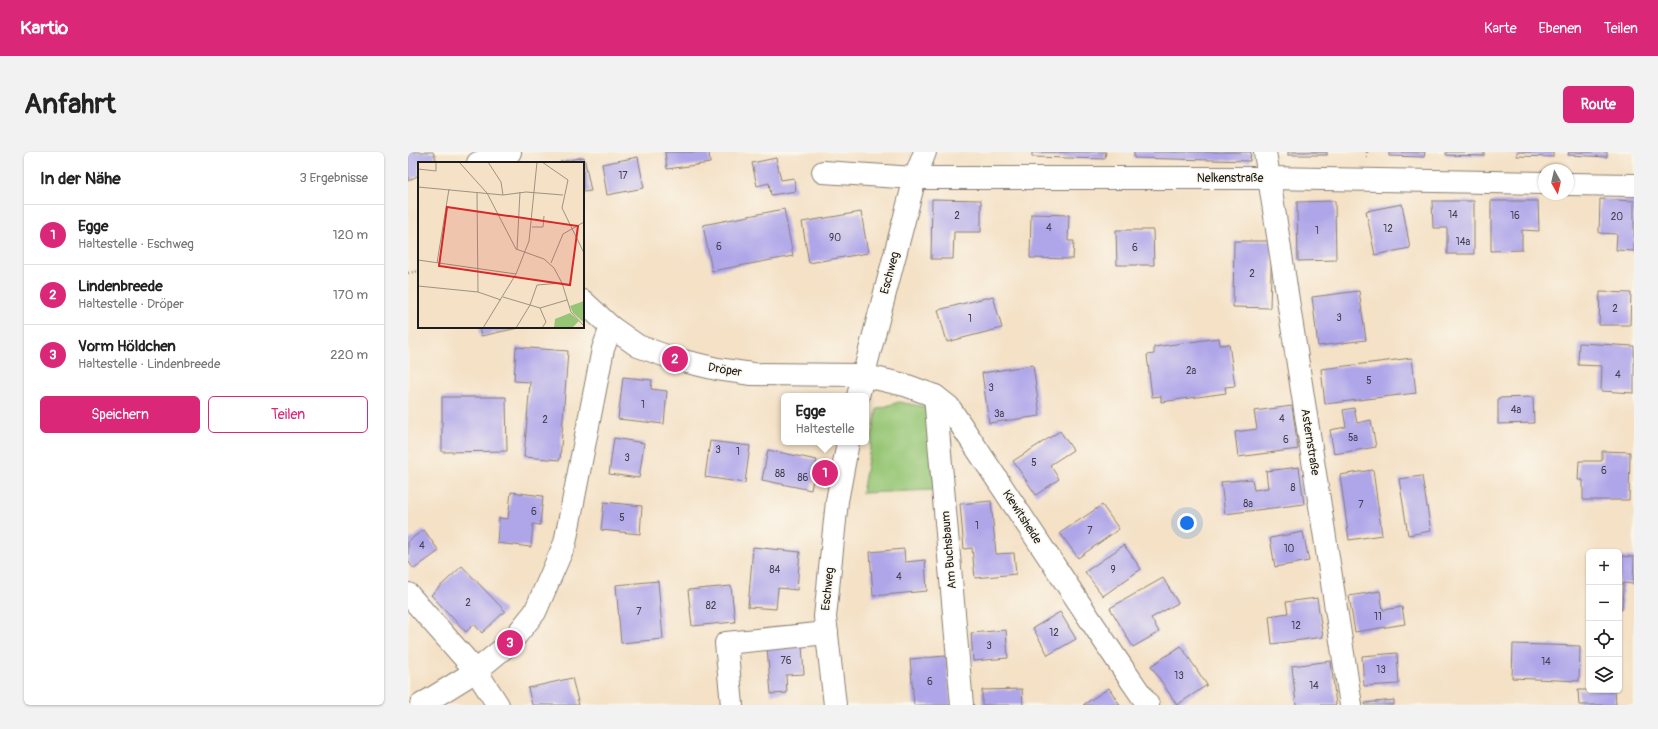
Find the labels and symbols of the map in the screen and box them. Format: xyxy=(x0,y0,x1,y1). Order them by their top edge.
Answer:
inset map xyxy=(418,162,584,328)
north arrow xyxy=(1538,164,1574,200)
house number: 17 xyxy=(618,170,628,182)
street label: Nelkenstraße xyxy=(1197,171,1263,186)
house number: 14 xyxy=(1448,209,1458,221)
house number: 2 xyxy=(954,210,960,222)
house number: 16 xyxy=(1510,210,1520,222)
house number: 20 xyxy=(1611,211,1623,223)
house number: 4 xyxy=(1046,222,1052,234)
house number: 12 xyxy=(1383,223,1393,235)
house number: 1 xyxy=(1315,225,1319,237)
house number: 90 xyxy=(829,232,841,244)
house number: 14a xyxy=(1456,236,1471,248)
house number: 6 xyxy=(716,241,722,253)
house number: 6 xyxy=(1132,242,1138,254)
street label: Eschweg xyxy=(877,250,903,296)
house number: 2 xyxy=(1249,268,1255,280)
house number: 2 xyxy=(1612,303,1618,315)
house number: 3 xyxy=(1336,312,1342,324)
house number: 1 xyxy=(968,313,972,325)
pin: 2 xyxy=(662,344,688,374)
street label: Dröper xyxy=(707,360,744,380)
house number: 2a xyxy=(1186,365,1196,377)
house number: 4 xyxy=(1615,369,1621,381)
house number: 5 xyxy=(1366,375,1372,387)
house number: 3 xyxy=(988,382,994,394)
house number: 1 xyxy=(641,399,645,411)
house number: 4a xyxy=(1511,404,1522,416)
house number: 3a xyxy=(994,408,1004,420)
street label: Asternstraße xyxy=(1297,408,1323,476)
house number: 4 xyxy=(1279,413,1285,425)
house number: 2 xyxy=(542,414,548,426)
house number: 5a xyxy=(1348,432,1358,444)
house number: 6 xyxy=(1283,434,1289,446)
house number: 3 xyxy=(715,444,721,456)
house number: 1 xyxy=(736,446,740,458)
house number: 3 xyxy=(624,452,630,464)
house number: 5 xyxy=(1031,457,1037,469)
pin: 1 xyxy=(812,458,838,488)
house number: 6 xyxy=(1601,465,1607,477)
house number: 88 xyxy=(775,468,785,480)
house number: 86 xyxy=(798,472,809,484)
house number: 8 xyxy=(1290,482,1296,494)
street label: Kiewitsheide xyxy=(999,487,1045,547)
house number: 8a xyxy=(1243,498,1253,510)
house number: 7 xyxy=(1358,499,1364,511)
house number: 6 xyxy=(531,506,537,518)
street label: Am Buchsbaum xyxy=(938,510,960,590)
house number: 5 xyxy=(619,512,625,524)
your location xyxy=(1177,513,1197,533)
house number: 1 xyxy=(975,520,979,532)
house number: 7 xyxy=(1087,525,1093,537)
house number: 4 xyxy=(419,540,425,552)
house number: 10 xyxy=(1284,543,1295,555)
house number: 84 xyxy=(770,564,781,576)
house number: 9 xyxy=(1110,564,1116,576)
street label: Eschweg xyxy=(818,567,838,611)
house number: 4 xyxy=(896,571,902,583)
house number: 2 xyxy=(465,597,471,609)
house number: 82 xyxy=(706,600,717,612)
house number: 7 xyxy=(636,606,642,618)
house number: 11 xyxy=(1374,611,1382,623)
house number: 12 xyxy=(1291,620,1301,632)
house number: 12 xyxy=(1049,627,1059,639)
pin: 3 xyxy=(497,628,523,658)
house number: 3 xyxy=(986,640,992,652)
house number: 76 xyxy=(780,655,792,667)
house number: 14 xyxy=(1541,656,1551,668)
house number: 13 xyxy=(1376,664,1386,676)
house number: 13 xyxy=(1174,670,1184,682)
house number: 6 xyxy=(927,676,933,688)
house number: 14 xyxy=(1309,680,1319,692)

